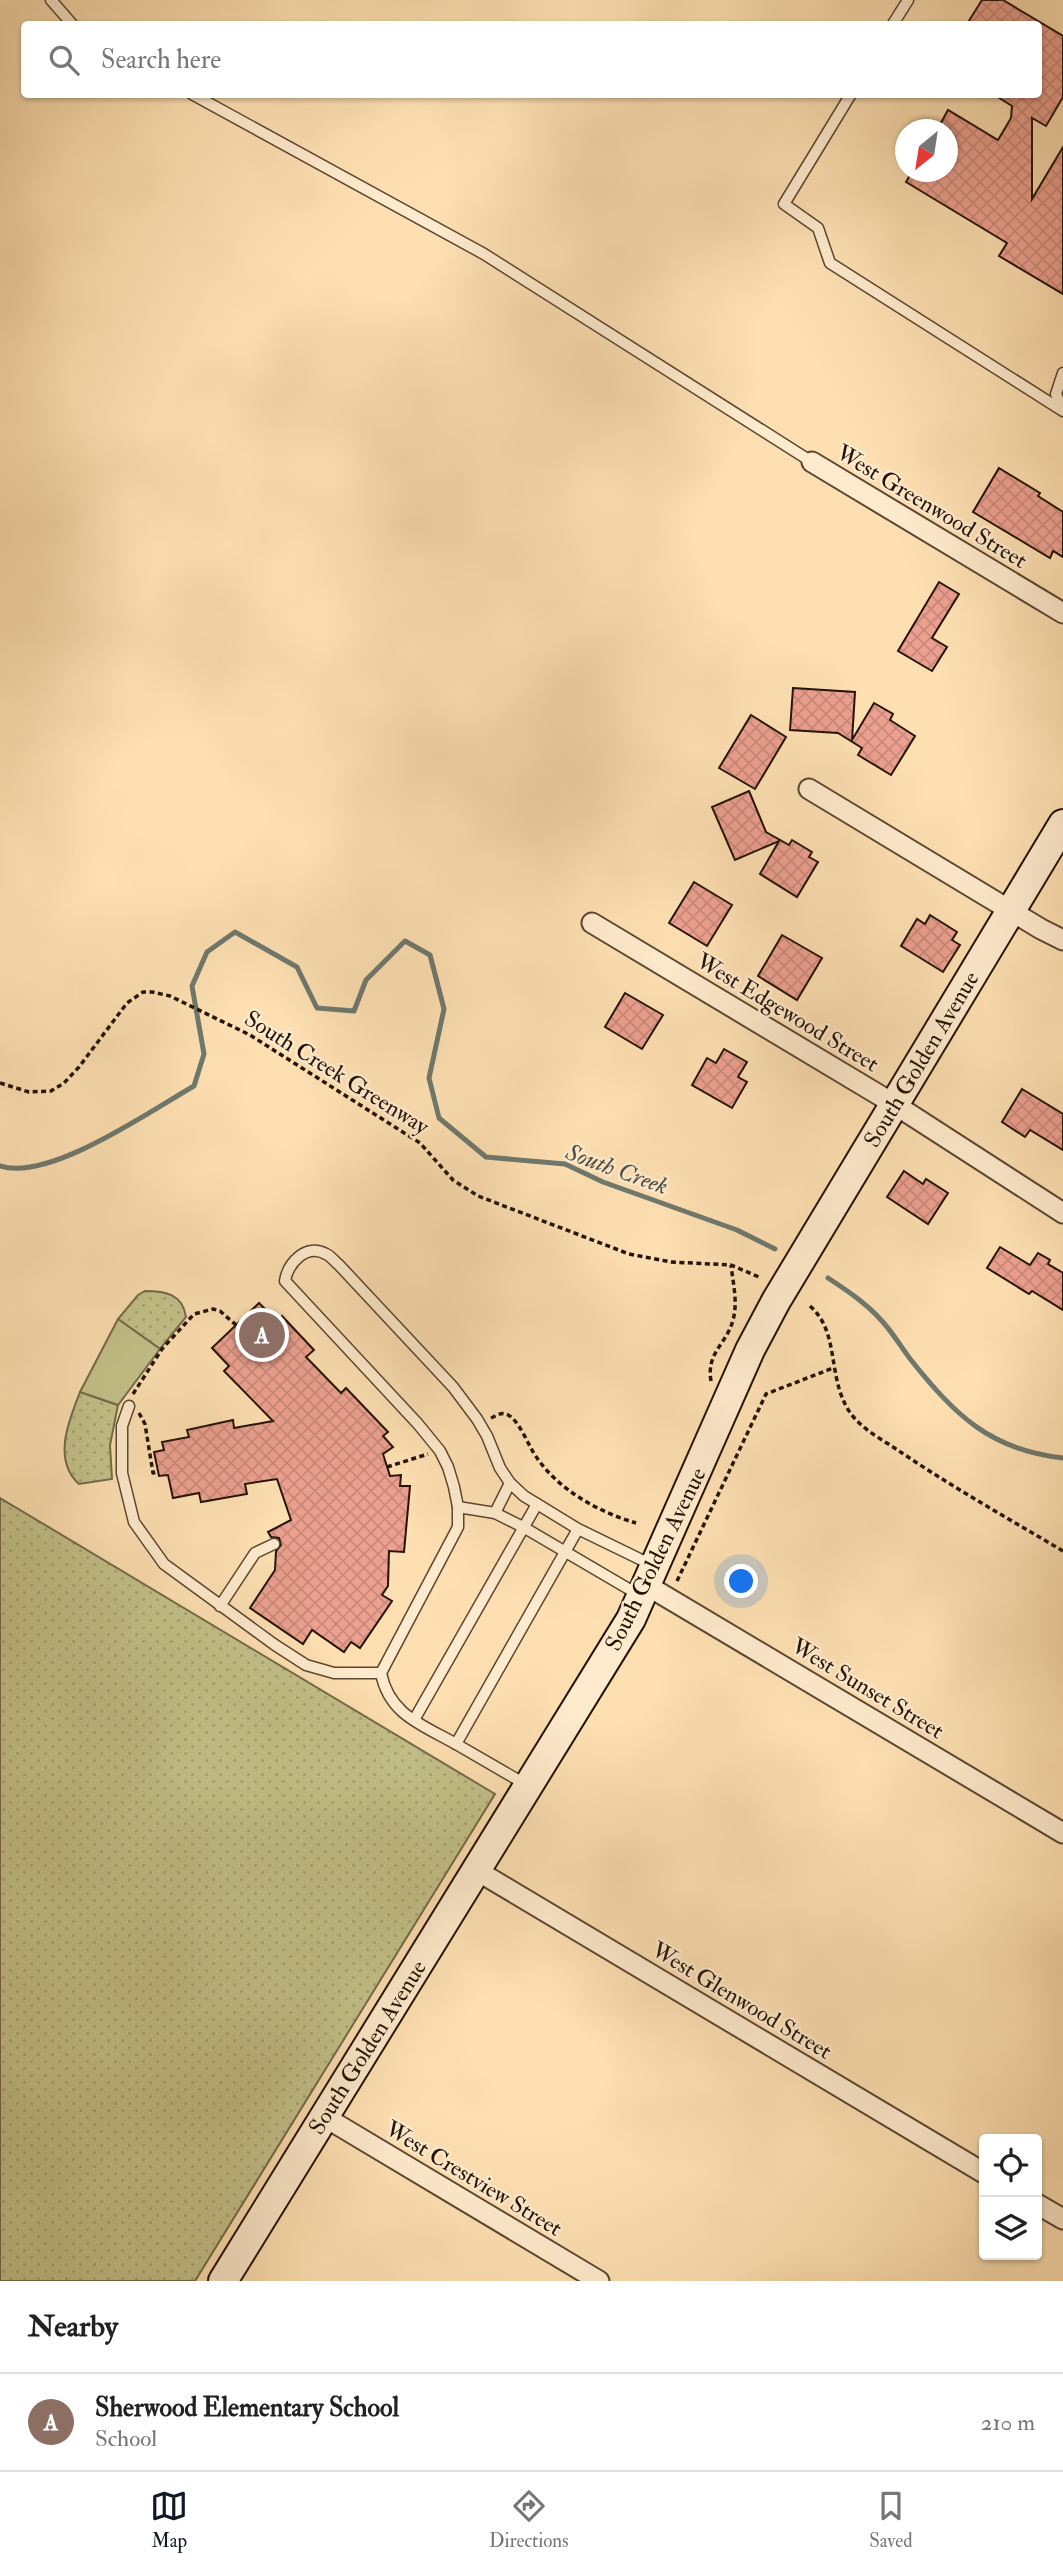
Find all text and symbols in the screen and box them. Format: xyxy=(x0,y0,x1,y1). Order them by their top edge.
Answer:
search box xyxy=(21,21,1042,98)
icon: search xyxy=(45,41,83,79)
text: Search here xyxy=(101,44,221,76)
north arrow xyxy=(895,119,958,182)
street label: West Greenwood Street xyxy=(830,437,1032,575)
street label: West Edgewood Street xyxy=(690,946,884,1078)
street label: South Golden Avenue xyxy=(857,966,986,1153)
street label: South Creek Greenway xyxy=(239,1004,435,1141)
water label: South Creek xyxy=(561,1136,672,1202)
pin: A xyxy=(239,1309,285,1361)
street label: South Golden Avenue xyxy=(599,1462,713,1656)
your location xyxy=(724,1564,758,1598)
street label: West Sunset Street xyxy=(785,1631,949,1745)
street label: West Glenwood Street xyxy=(645,1935,837,2066)
street label: South Golden Avenue xyxy=(302,1954,433,2140)
street label: West Crestview Street xyxy=(379,2114,567,2243)
map controls xyxy=(979,2134,1042,2260)
button: locate xyxy=(979,2134,1042,2197)
button: layers xyxy=(979,2197,1042,2260)
text: Nearby xyxy=(28,2308,118,2345)
text: Sherwood Elementary School xyxy=(95,2392,399,2424)
text: A xyxy=(44,2408,58,2437)
text: 210 m xyxy=(981,2408,1035,2437)
text: School xyxy=(95,2424,157,2453)
tab: Map xyxy=(150,2487,188,2553)
tab: Directions xyxy=(489,2487,569,2553)
tab: Saved xyxy=(869,2487,913,2553)

